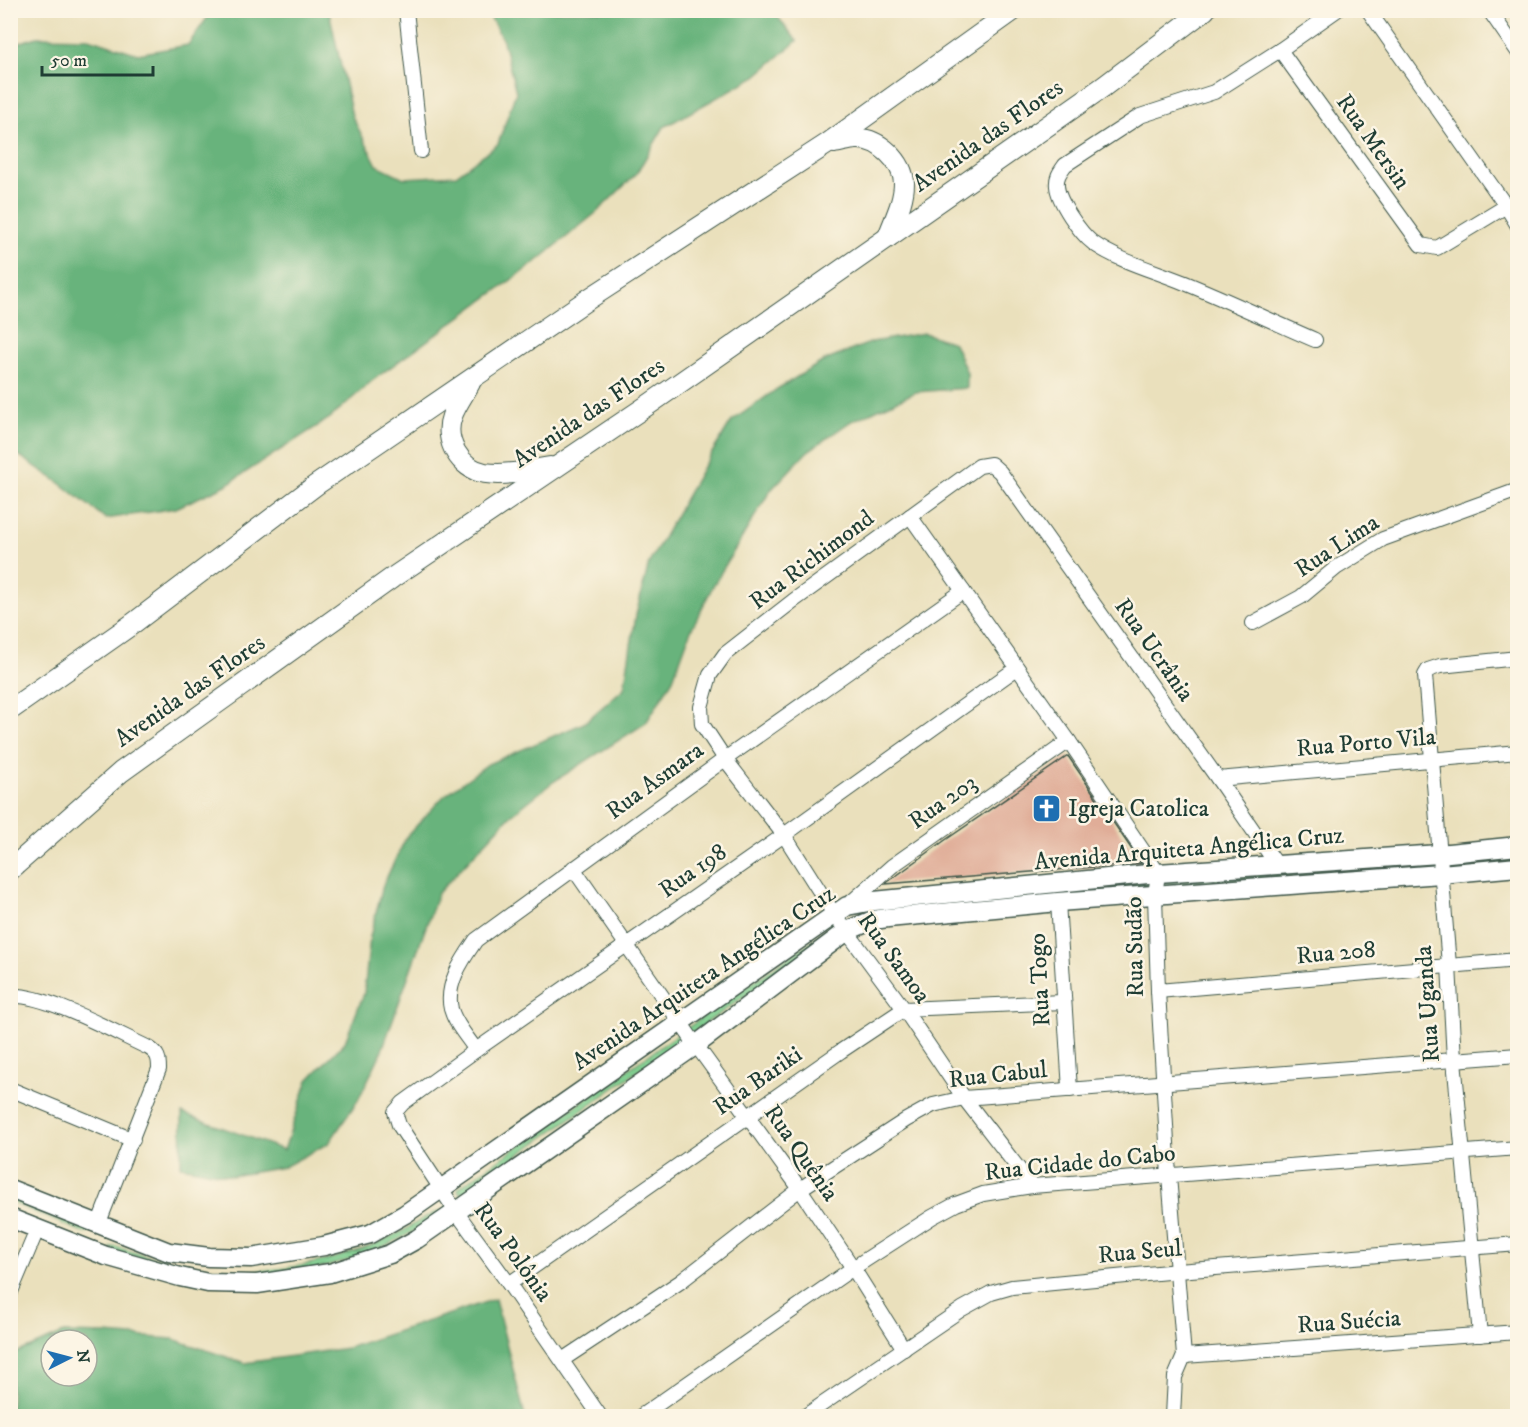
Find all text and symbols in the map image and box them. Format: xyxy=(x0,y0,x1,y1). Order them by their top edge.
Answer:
scale bar xyxy=(42,39,153,77)
text: 50 m xyxy=(51,50,87,72)
street label: Avenida das Flores xyxy=(907,73,1069,199)
street label: Rua Mersin xyxy=(1329,88,1417,196)
street label: Avenida das Flores xyxy=(507,351,671,475)
street label: Rua Richimond xyxy=(744,503,880,617)
street label: Rua Lima xyxy=(1289,507,1386,584)
street label: Rua Ucrânia xyxy=(1107,593,1201,708)
street label: Avenida das Flores xyxy=(109,628,271,754)
street label: Rua Porto Vila xyxy=(1295,722,1438,764)
street label: Rua Asmara xyxy=(600,735,710,827)
street label: Rua 203 xyxy=(903,768,983,836)
church icon: Igreja Catolica xyxy=(1031,793,1063,825)
place label: Igreja Catolica xyxy=(1068,794,1210,824)
street label: Avenida Arquiteta Angélica Cruz xyxy=(1033,820,1346,877)
street label: Rua 198 xyxy=(653,837,733,905)
street label: Avenida Arquiteta Angélica Cruz xyxy=(567,878,842,1077)
street label: Rua Sudão xyxy=(1119,896,1151,998)
street label: Rua Samoa xyxy=(851,907,938,1010)
street label: Rua Togo xyxy=(1023,933,1057,1027)
street label: Rua 208 xyxy=(1295,935,1377,971)
street label: Rua Uganda xyxy=(1409,944,1447,1064)
street label: Rua Bariki xyxy=(708,1040,808,1122)
street label: Rua Cabul xyxy=(947,1055,1050,1095)
street label: Rua Quênia xyxy=(757,1099,846,1208)
street label: Rua Cidade do Cabo xyxy=(983,1138,1177,1188)
street label: Rua Polônia xyxy=(467,1196,560,1308)
street label: Rua Seul xyxy=(1097,1233,1184,1271)
street label: Rua Suécia xyxy=(1296,1303,1403,1341)
north arrow xyxy=(39,1328,99,1388)
text: N xyxy=(72,1349,94,1364)

